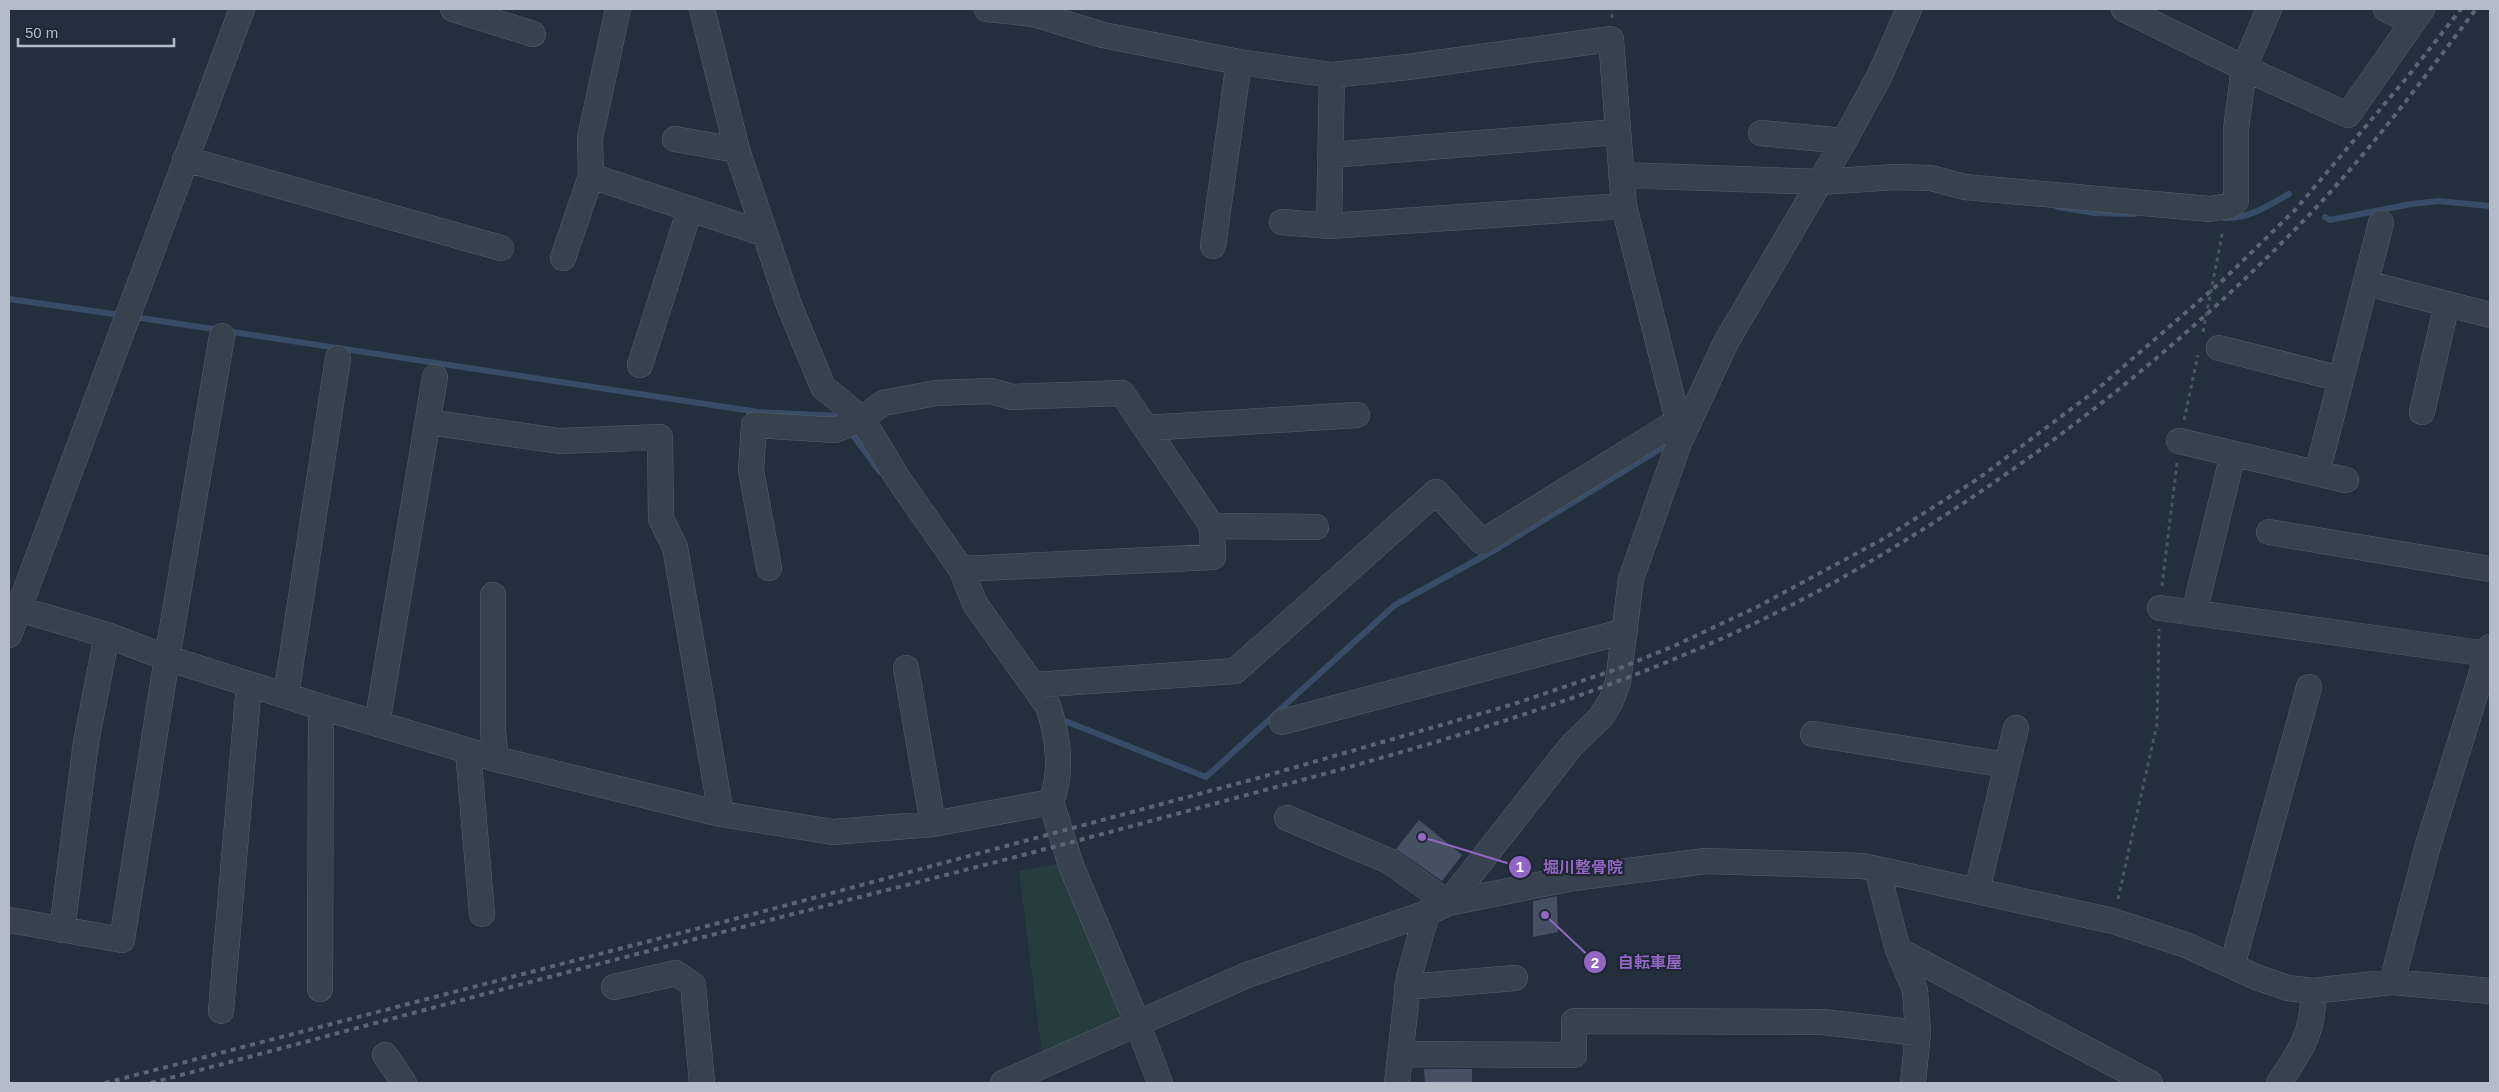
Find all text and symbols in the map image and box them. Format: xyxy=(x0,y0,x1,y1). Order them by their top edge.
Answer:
scale bar xyxy=(18,15,174,47)
text: 50 m xyxy=(25,24,58,41)
callout: 堀川整骨院 xyxy=(1508,851,1633,882)
text: 1 xyxy=(1516,858,1524,875)
text: 堀川整骨院 xyxy=(1543,859,1623,876)
callout: 自転車屋 xyxy=(1583,947,1692,978)
text: 2 xyxy=(1591,954,1599,971)
text: 自転車屋 xyxy=(1618,954,1682,971)

